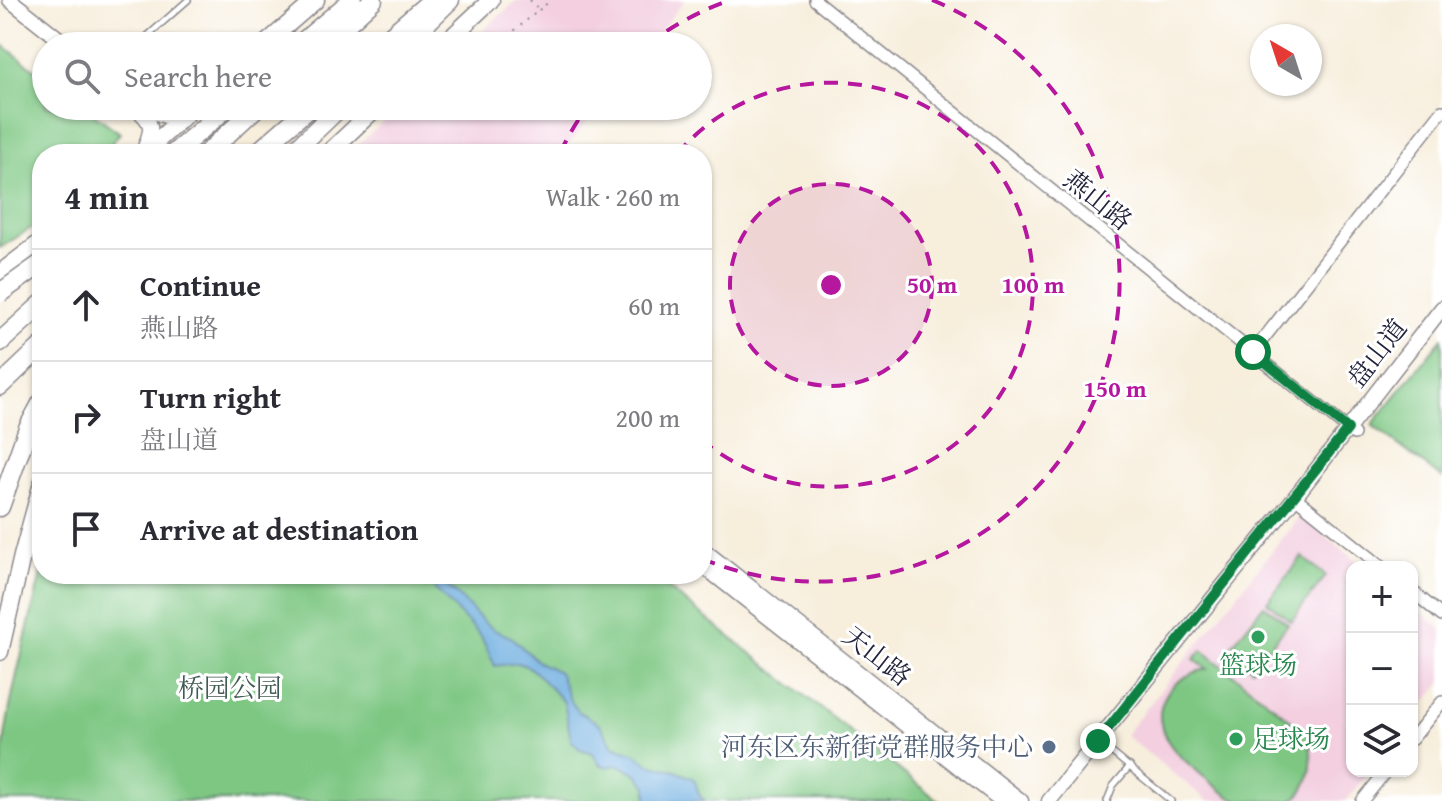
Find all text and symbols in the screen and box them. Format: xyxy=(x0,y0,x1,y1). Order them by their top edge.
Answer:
north arrow xyxy=(1250,24,1322,96)
search box xyxy=(32,32,712,120)
icon: search xyxy=(60,54,104,98)
text: Search here xyxy=(124,54,272,98)
street label: 燕山路 xyxy=(1056,160,1141,239)
text: 4 min xyxy=(64,172,149,221)
text: Walk · 260 m xyxy=(546,177,680,216)
text: Continue xyxy=(140,263,261,307)
text: 50 m xyxy=(907,267,958,302)
text: 100 m xyxy=(1001,267,1065,302)
centre of rings xyxy=(817,271,845,299)
icon: ahead xyxy=(64,283,108,327)
text: 60 m xyxy=(628,286,680,325)
text: 燕山路 xyxy=(140,308,218,347)
street label: 盘山道 xyxy=(1337,310,1416,395)
route start xyxy=(1235,334,1271,370)
text: 150 m xyxy=(1083,371,1147,406)
text: Turn right xyxy=(140,375,281,419)
icon: right xyxy=(64,395,108,439)
text: 200 m xyxy=(615,398,680,437)
text: 盘山道 xyxy=(140,420,218,459)
icon: arrive xyxy=(64,507,108,551)
text: Arrive at destination xyxy=(140,507,418,551)
map controls xyxy=(1346,561,1418,777)
button: + xyxy=(1346,561,1418,633)
street label: 天山路 xyxy=(835,616,920,695)
marker: 篮球场 xyxy=(1249,628,1267,646)
button: − xyxy=(1346,633,1418,705)
place label: 篮球场 xyxy=(1219,645,1297,684)
park label: 桥园公园 xyxy=(178,668,282,707)
button: layers xyxy=(1346,705,1418,777)
place label: 足球场 xyxy=(1252,719,1330,758)
route end xyxy=(1080,723,1116,759)
place label: 河东区东新街党群服务中心 xyxy=(721,727,1033,766)
marker: 足球场 xyxy=(1227,730,1245,748)
marker: 河东区东新街党群服务中心 xyxy=(1040,738,1058,756)

